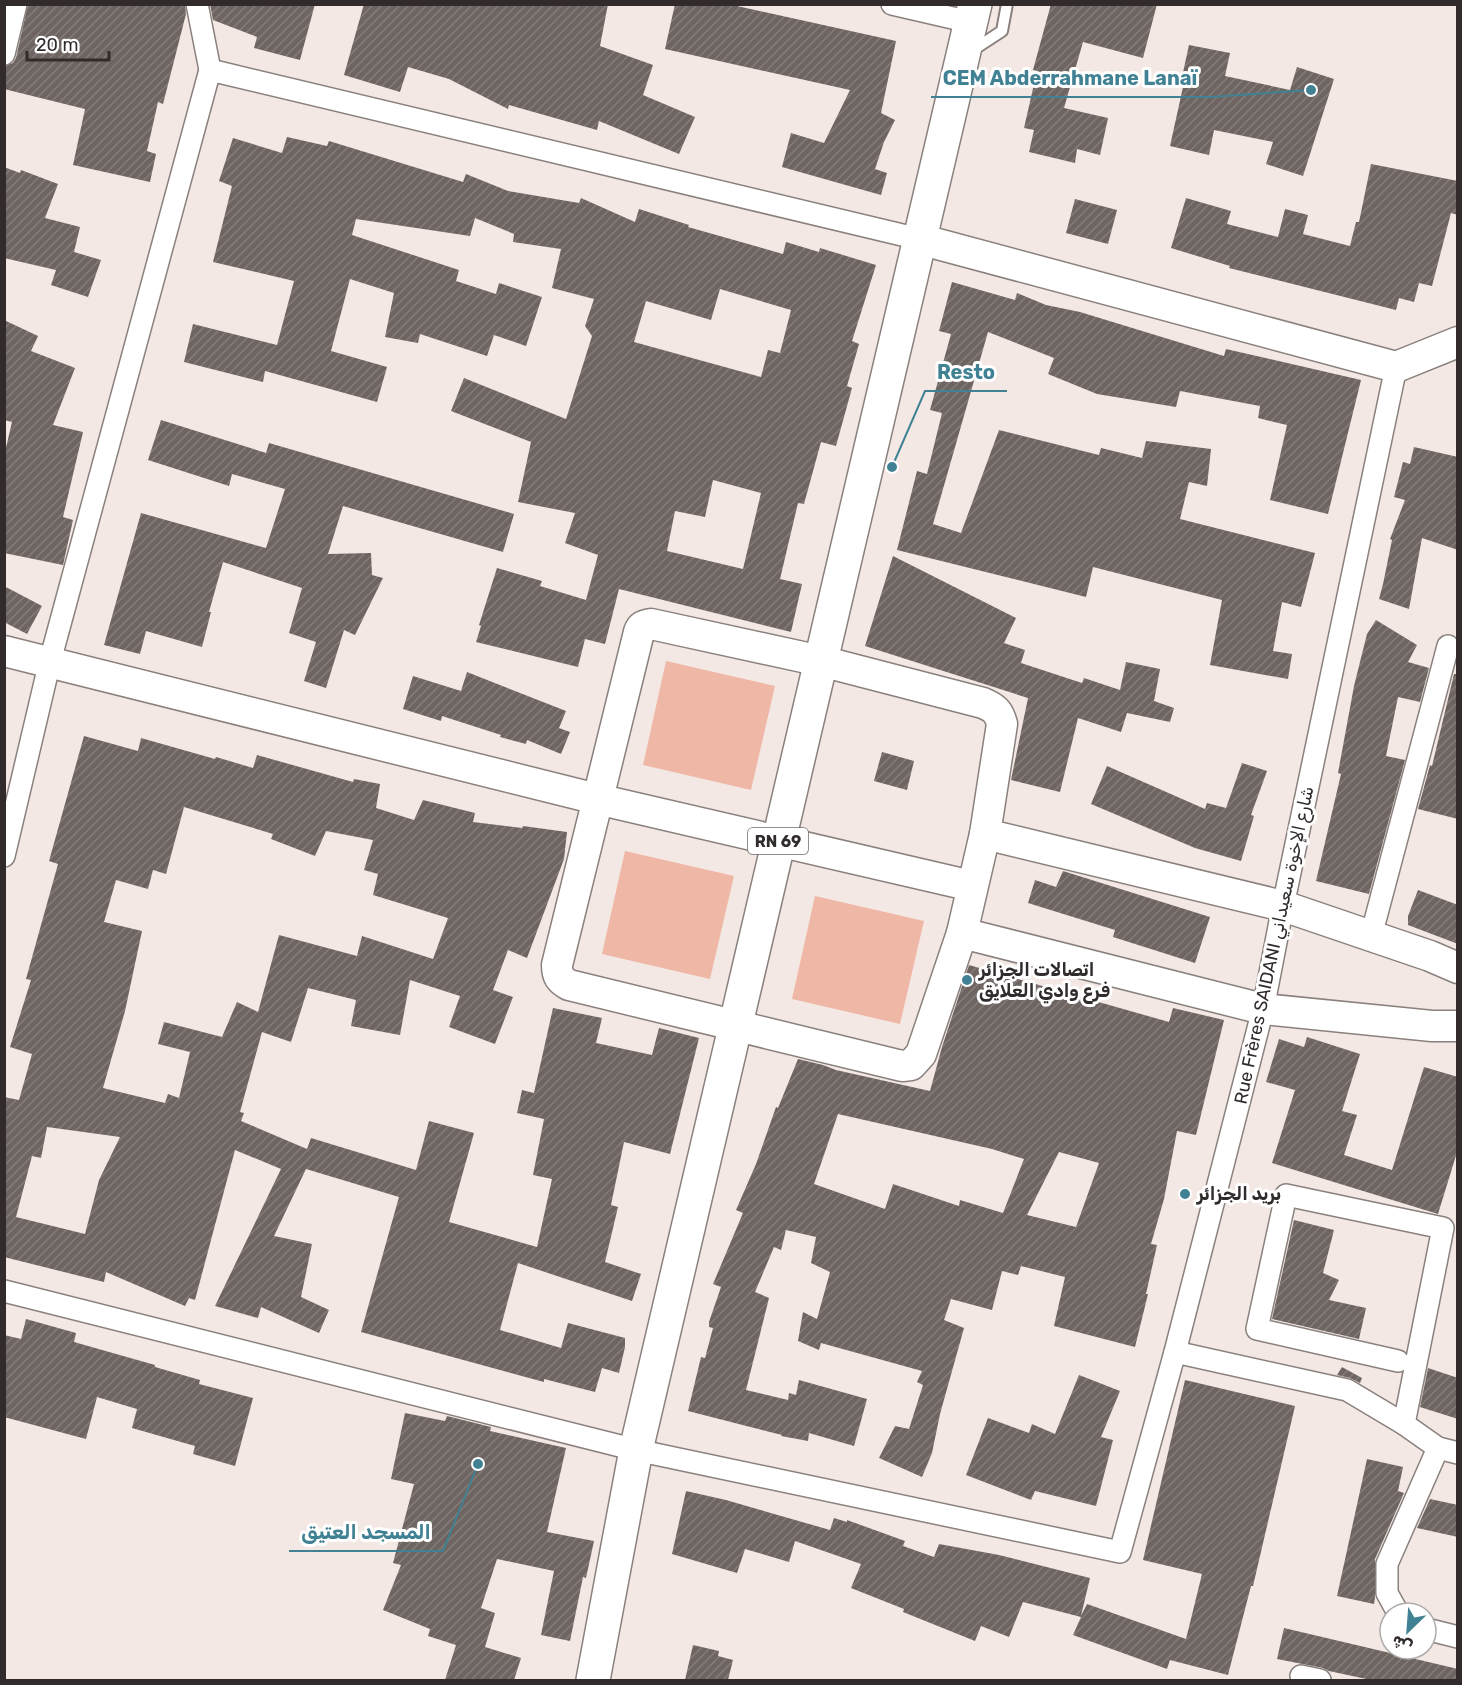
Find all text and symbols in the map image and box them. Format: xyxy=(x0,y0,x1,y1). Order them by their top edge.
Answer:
scale bar xyxy=(27,24,110,62)
text: 20 m xyxy=(36,34,78,56)
callout: CEM Abderrahmane Lanaï xyxy=(931,59,1210,97)
text: CEM Abderrahmane Lanaï xyxy=(943,66,1199,90)
callout: Resto xyxy=(925,353,1007,391)
text: Resto xyxy=(937,360,995,384)
street label: Rue Frères SAIDANI شارع الإخوة سعيداني xyxy=(1230,784,1320,1106)
road number: RN 69 xyxy=(748,828,808,854)
place label: اتصالات الجزائر فرع وادي العلايق xyxy=(978,959,1110,1004)
marker: اتصالات الجزائر فرع وادي العلايق xyxy=(960,973,974,987)
place label: بريد الجزائر xyxy=(1196,1183,1281,1205)
marker: بريد الجزائر xyxy=(1178,1187,1192,1201)
callout: المسجد العتيق xyxy=(289,1513,443,1551)
text: المسجد العتيق xyxy=(301,1520,431,1544)
north arrow xyxy=(1378,1601,1438,1661)
text: ش xyxy=(1389,1631,1415,1657)

